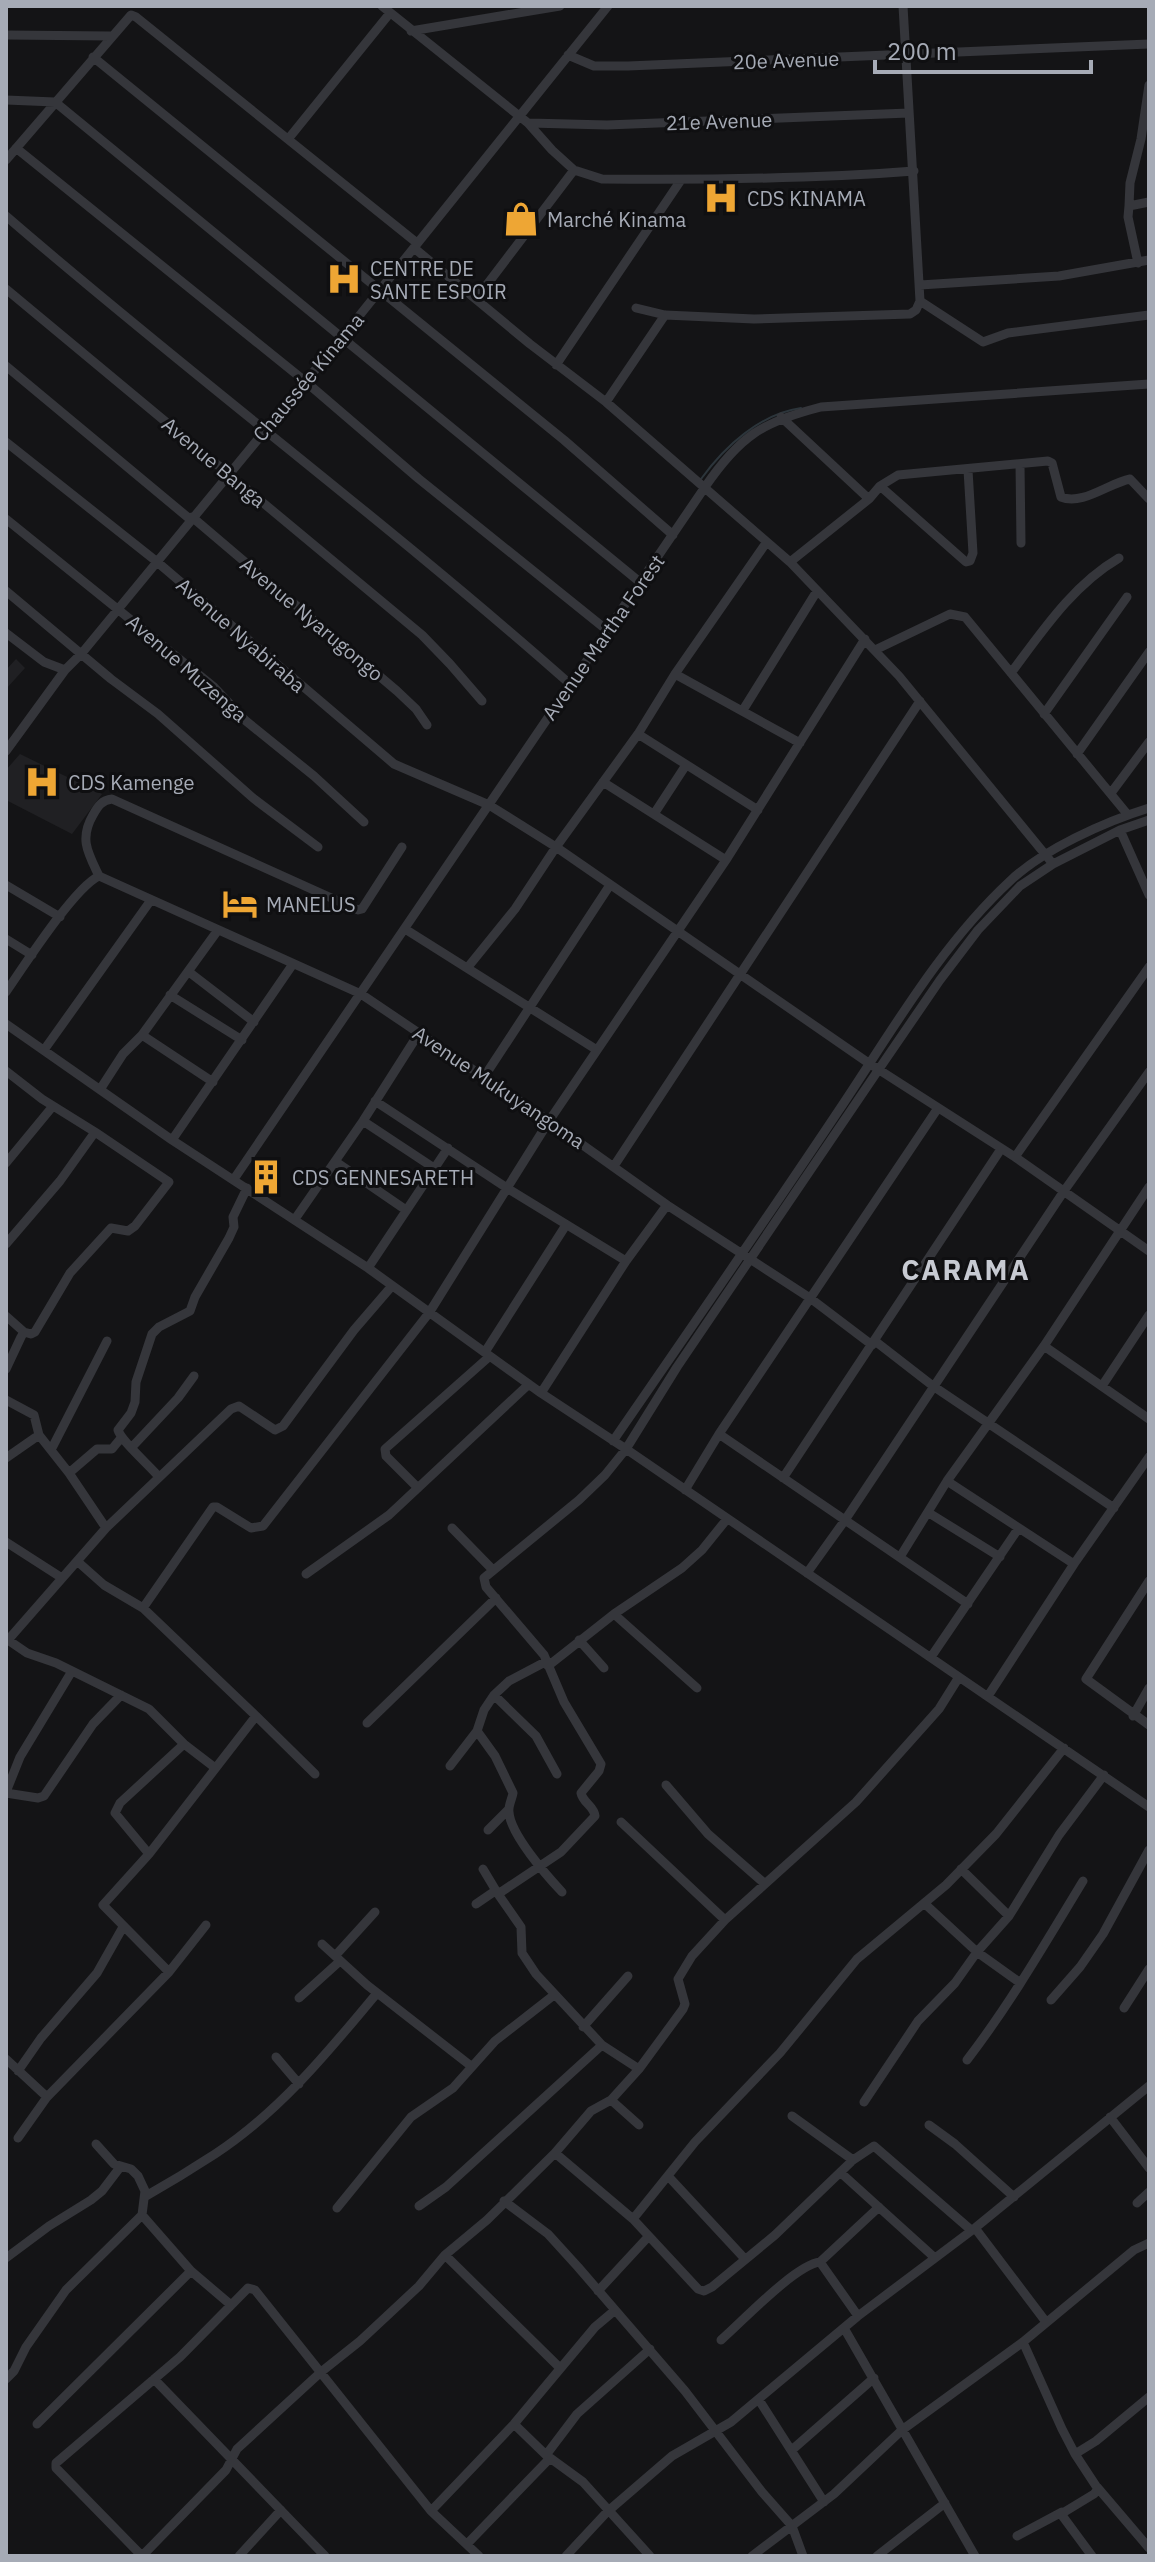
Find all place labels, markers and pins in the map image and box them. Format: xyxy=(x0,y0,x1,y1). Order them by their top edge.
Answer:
hospital icon: CDS KINAMA xyxy=(702,179,740,217)
place label: CDS KINAMA xyxy=(747,185,866,212)
shop icon: Marché Kinama xyxy=(502,200,540,238)
place label: Marché Kinama xyxy=(547,206,686,233)
place label: CENTRE DE SANTE ESPOIR xyxy=(370,255,507,305)
hospital icon: CENTRE DE SANTE ESPOIR xyxy=(325,260,363,298)
hospital icon: CDS Kamenge xyxy=(23,763,61,801)
place label: CDS Kamenge xyxy=(68,769,194,796)
hotel icon: MANELUS xyxy=(221,885,259,923)
place label: MANELUS xyxy=(266,891,356,918)
building icon: CDS GENNESARETH xyxy=(247,1158,285,1196)
place label: CDS GENNESARETH xyxy=(292,1164,474,1191)

